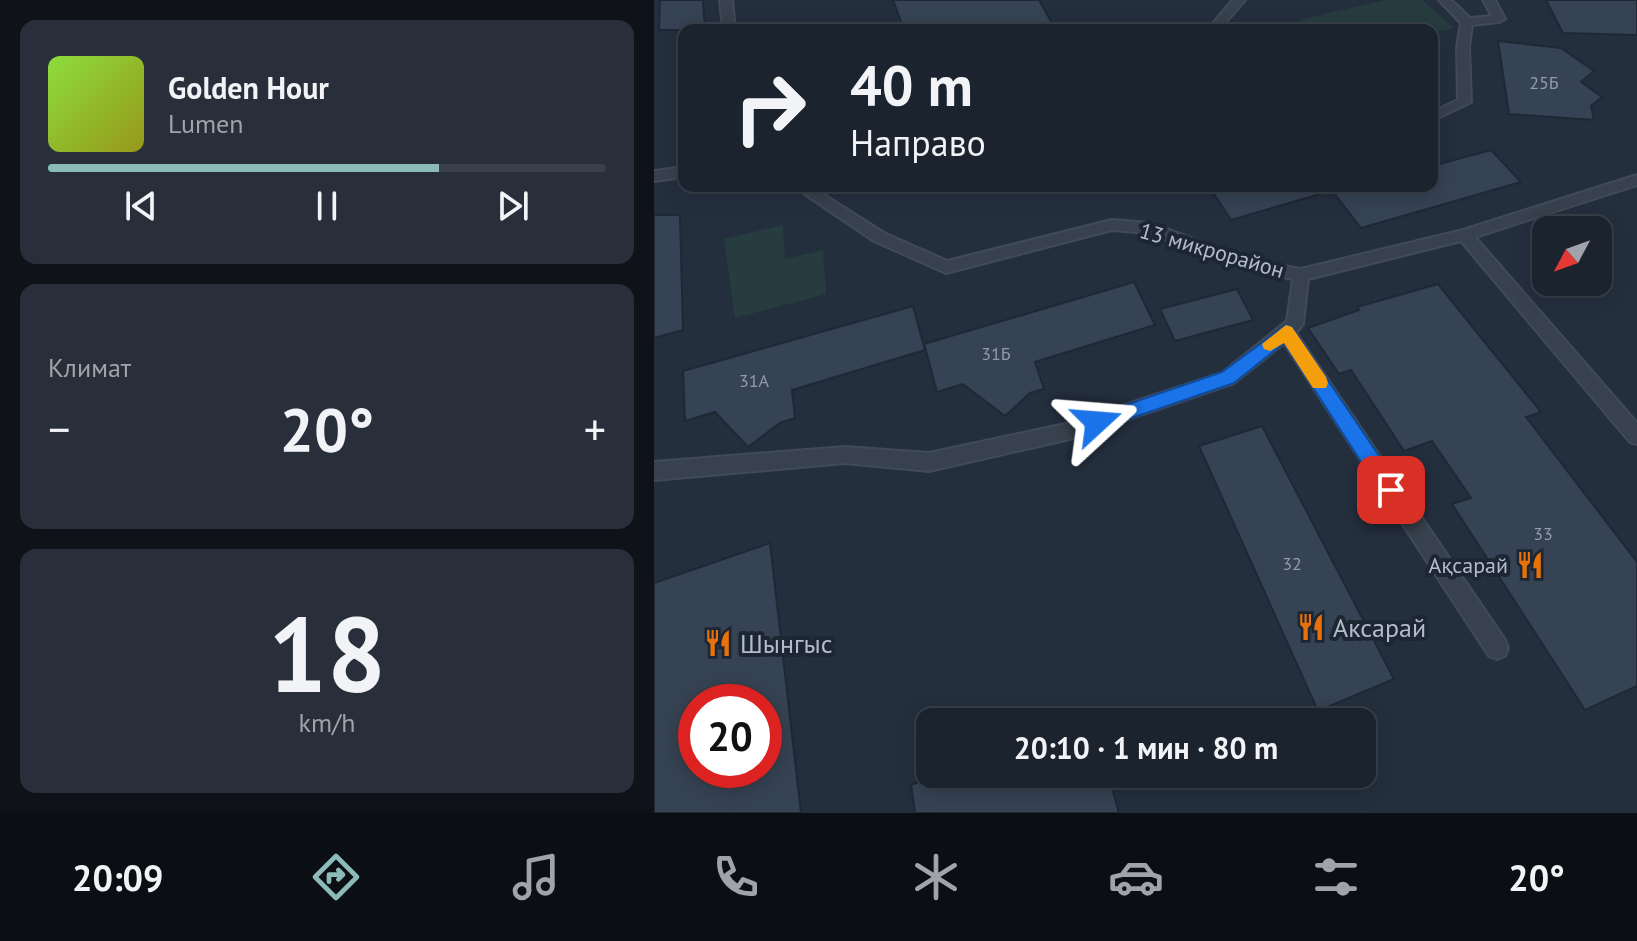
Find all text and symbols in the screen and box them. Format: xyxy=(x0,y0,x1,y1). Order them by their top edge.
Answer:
text: 40 m xyxy=(850,49,973,121)
icon: right xyxy=(718,56,822,160)
text: Golden Hour xyxy=(168,68,329,107)
house number: 25Б xyxy=(1529,71,1559,94)
text: Lumen xyxy=(168,107,243,140)
text: Направо xyxy=(850,119,986,166)
icon: previous xyxy=(119,184,163,228)
icon: pause xyxy=(305,184,349,228)
icon: next xyxy=(491,184,535,228)
street label: 13 микрорайон xyxy=(1137,216,1287,284)
north arrow xyxy=(1532,216,1612,296)
map controls xyxy=(1532,216,1612,296)
house number: 31Б xyxy=(981,342,1011,365)
text: Климат xyxy=(48,351,131,384)
house number: 31А xyxy=(739,369,770,392)
position arrow xyxy=(1055,380,1139,464)
text: 20° xyxy=(280,390,374,468)
text: − xyxy=(48,400,70,457)
text: + xyxy=(584,400,606,457)
pin xyxy=(1357,456,1425,524)
icon: arrive xyxy=(1369,468,1413,512)
house number: 33 xyxy=(1533,522,1553,545)
restaurant icon: Ақсарай xyxy=(1515,550,1545,580)
place label: Ақсарай xyxy=(1429,551,1508,579)
house number: 32 xyxy=(1282,552,1302,575)
text: 18 xyxy=(268,586,386,721)
place label: Аксарай xyxy=(1333,611,1426,644)
restaurant icon: Аксарай xyxy=(1296,612,1326,642)
place label: Шынгыс xyxy=(740,627,832,660)
restaurant icon: Шынгыс xyxy=(703,628,733,658)
speed limit sign: 20 xyxy=(678,684,782,788)
text: km/h xyxy=(299,706,356,739)
text: 20:10 · 1 мин · 80 m xyxy=(1014,728,1278,767)
icon: directions xyxy=(308,849,364,905)
icon: music xyxy=(508,849,564,905)
icon: phone xyxy=(708,849,764,905)
icon: climate xyxy=(908,849,964,905)
icon: car xyxy=(1108,849,1164,905)
icon: filters xyxy=(1308,849,1364,905)
text: 20:09 xyxy=(72,854,163,901)
text: 20° xyxy=(1508,854,1565,901)

